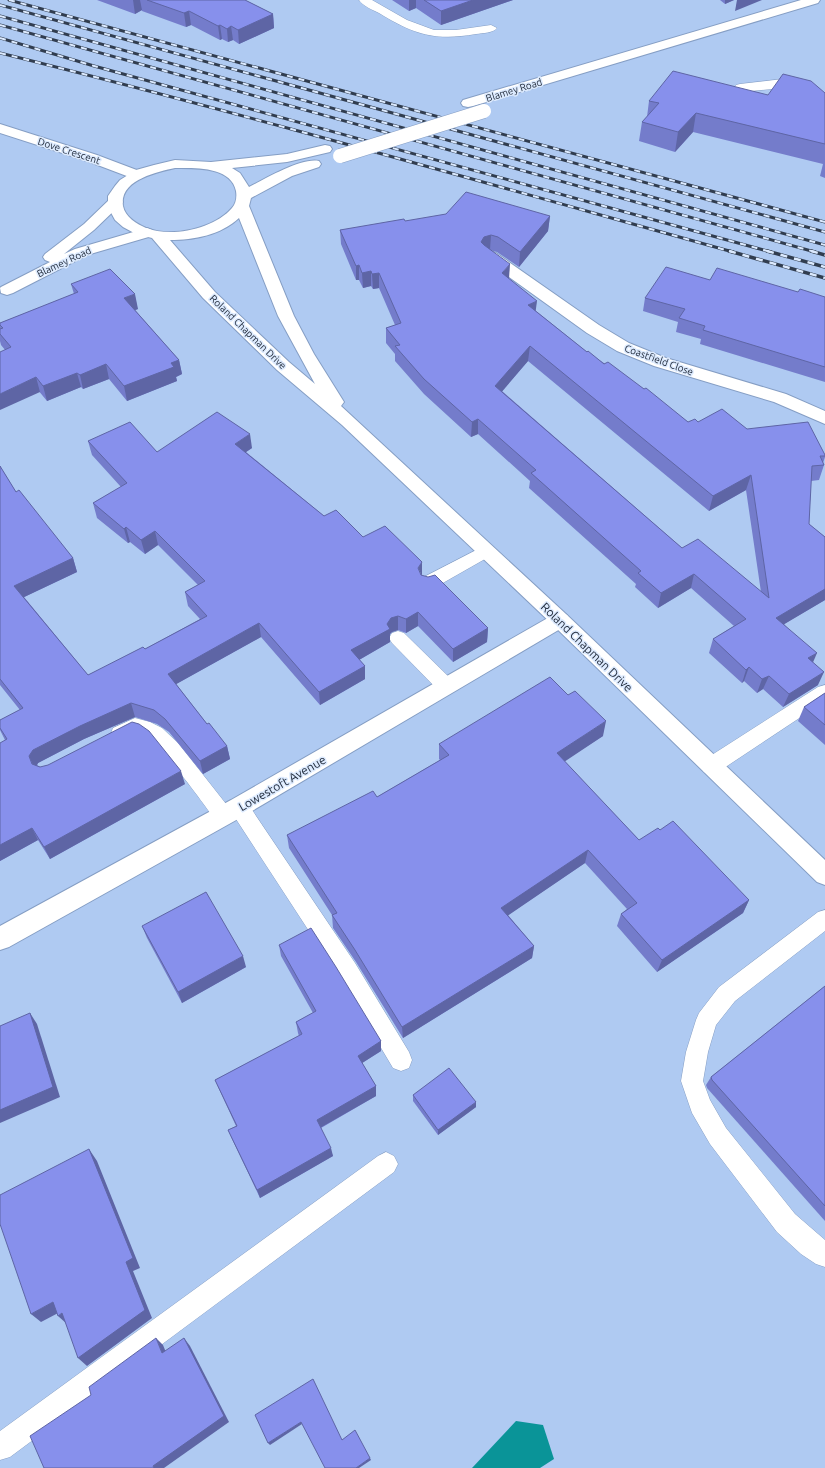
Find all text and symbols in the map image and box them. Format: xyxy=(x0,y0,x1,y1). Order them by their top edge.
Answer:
street label: Blamey Road xyxy=(484,76,544,104)
street label: Dove Crescent xyxy=(36,136,102,166)
street label: Blamey Road xyxy=(35,245,93,279)
street label: Roland Chapman Drive xyxy=(208,293,288,371)
street label: Coastfield Close xyxy=(623,342,695,378)
street label: Roland Chapman Drive xyxy=(538,600,636,694)
street label: Lowestoft Avenue xyxy=(236,753,328,813)

